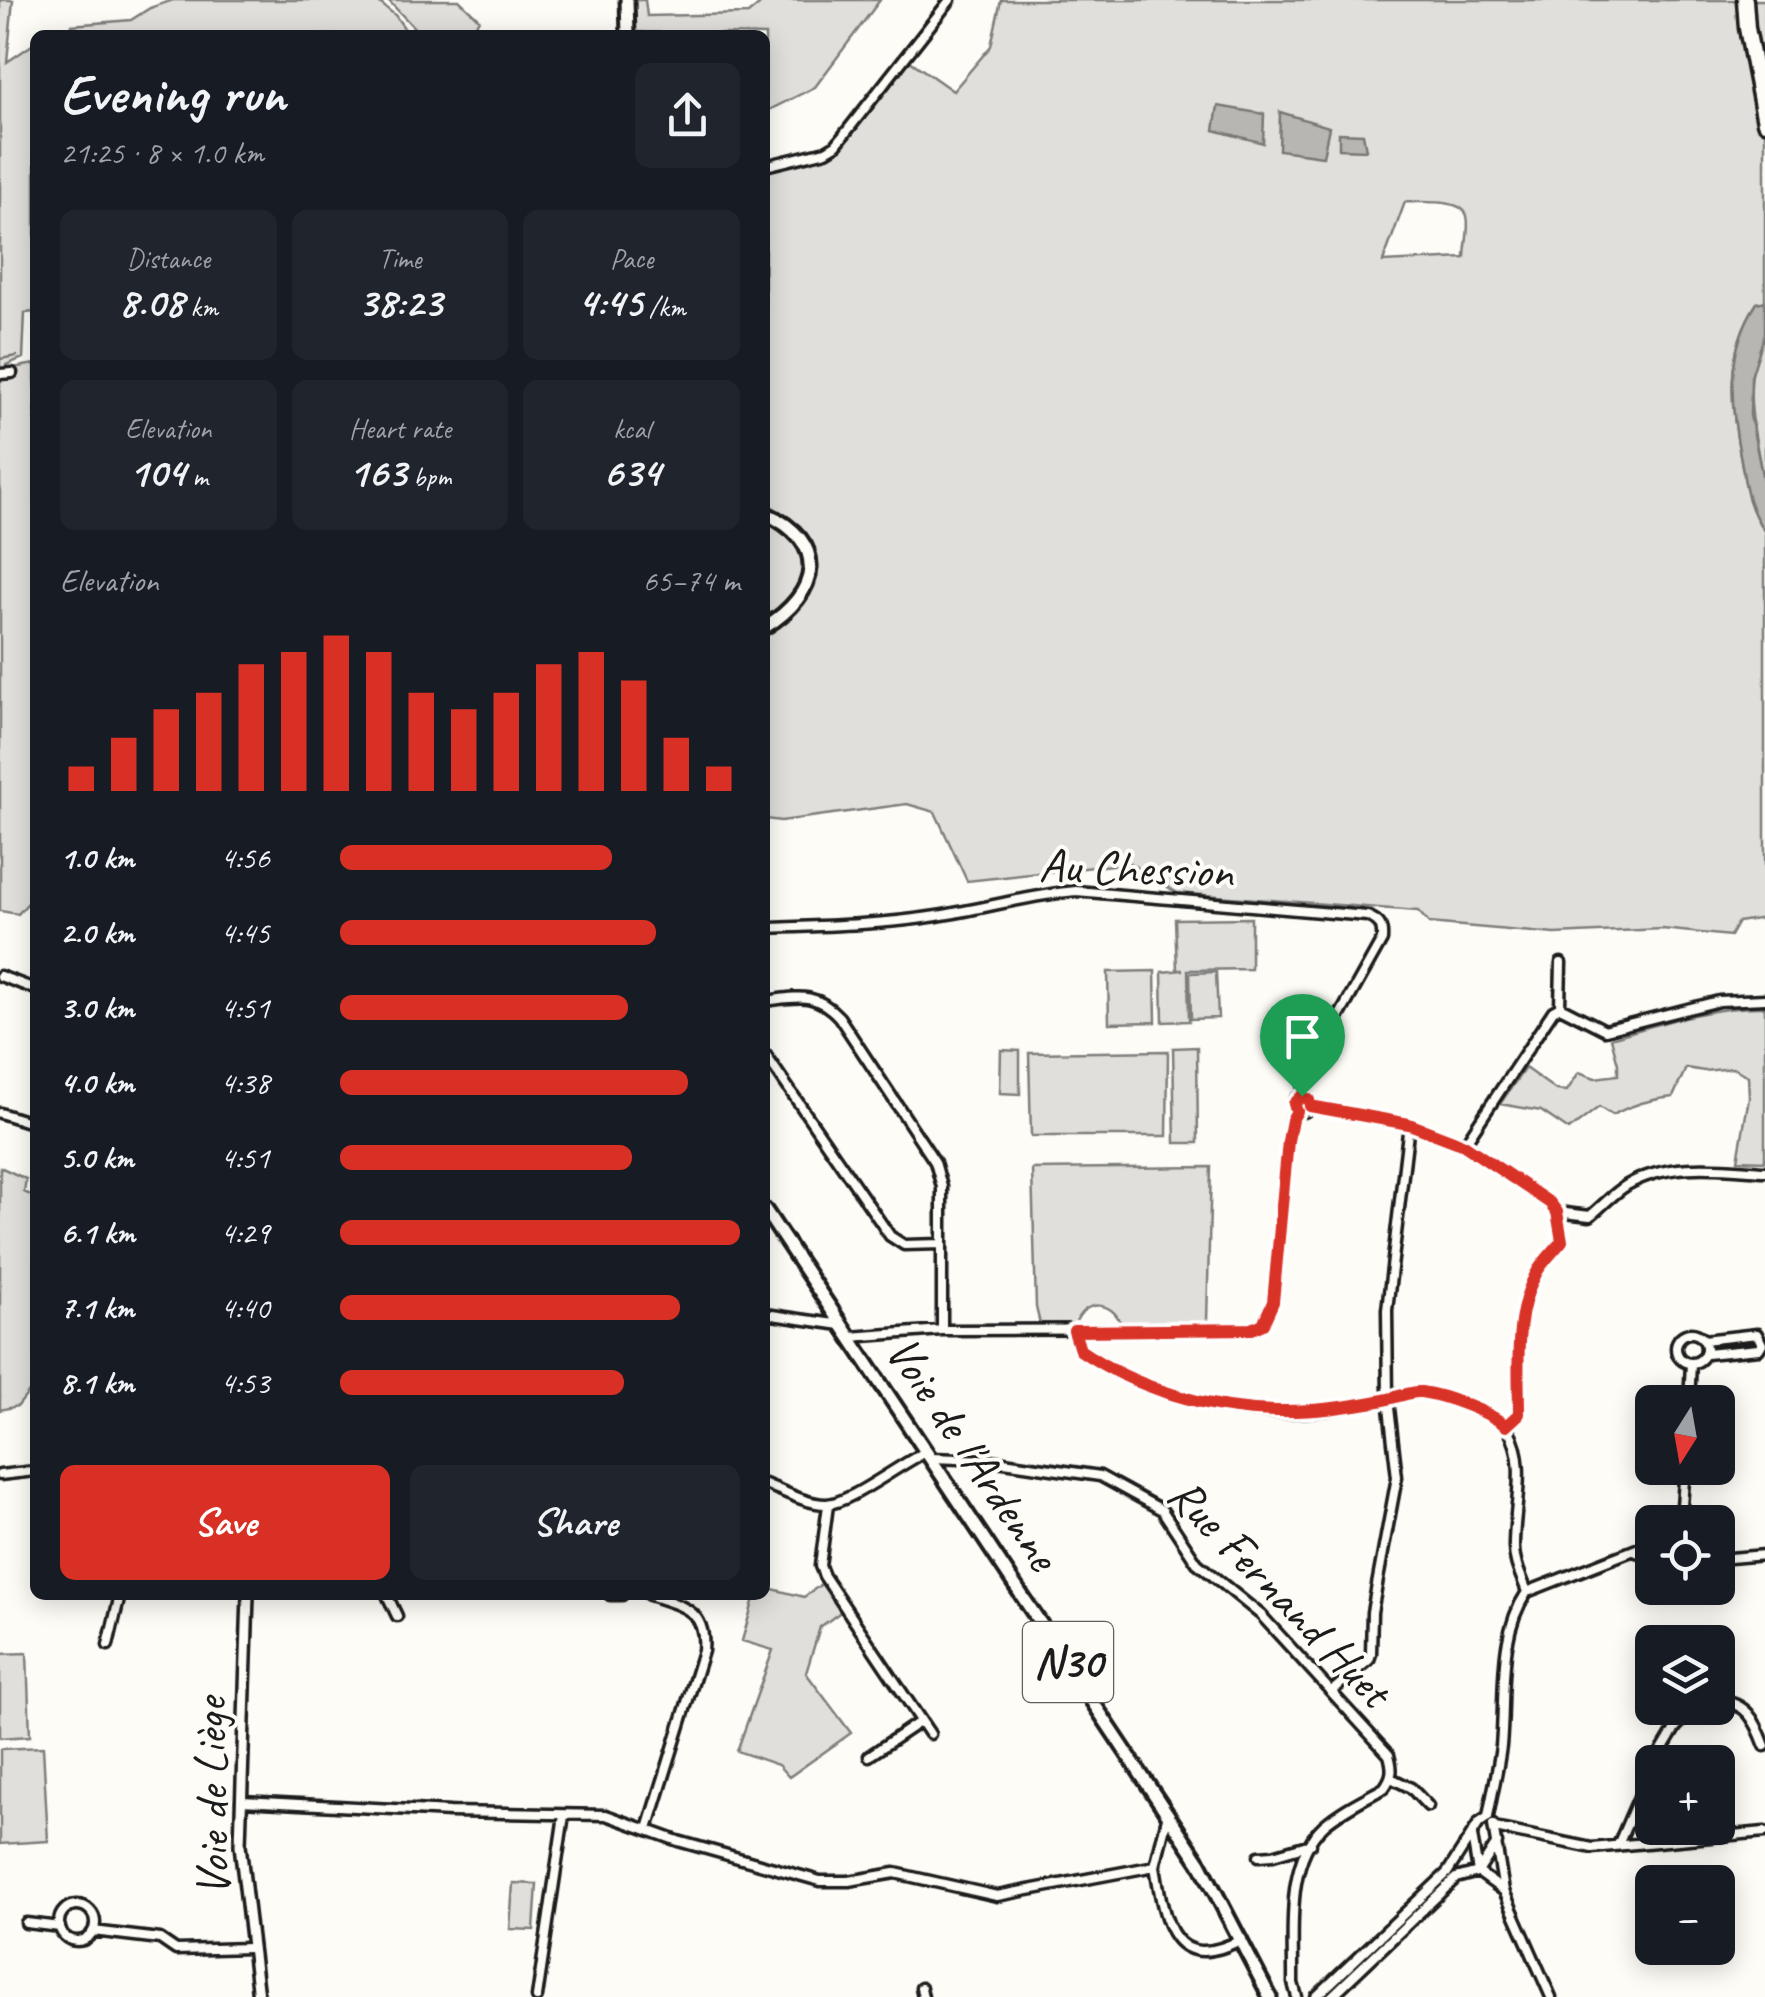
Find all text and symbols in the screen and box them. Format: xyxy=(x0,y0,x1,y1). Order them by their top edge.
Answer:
text: Evening run xyxy=(60,59,285,129)
button: share xyxy=(635,63,740,168)
text: 21:25 · 8 × 1.0 km xyxy=(60,132,264,173)
text: Distance xyxy=(127,241,210,276)
text: Time xyxy=(379,241,421,276)
text: Pace xyxy=(610,241,653,276)
text: 8.08 xyxy=(119,276,184,329)
text: 38:23 xyxy=(358,276,442,329)
text: 4:45 xyxy=(578,276,642,329)
text: km xyxy=(184,289,218,324)
text: /km xyxy=(642,289,686,324)
text: Elevation xyxy=(125,411,211,446)
text: Heart rate xyxy=(349,411,451,446)
text: kcal xyxy=(613,411,650,446)
text: 104 xyxy=(129,446,185,499)
text: 163 xyxy=(349,446,406,499)
text: 634 xyxy=(603,446,660,499)
text: m xyxy=(185,459,208,494)
text: bpm xyxy=(406,459,451,494)
text: Elevation xyxy=(60,560,158,601)
text: 65–74 m xyxy=(642,560,740,601)
street label: Au Chession xyxy=(1038,835,1235,901)
text: 1.0 km xyxy=(60,837,134,878)
text: 4:56 xyxy=(220,837,270,878)
text: 2.0 km xyxy=(60,912,134,953)
text: 4:45 xyxy=(220,912,270,953)
text: 3.0 km xyxy=(60,987,134,1028)
text: 4:51 xyxy=(220,987,270,1028)
pin xyxy=(1260,994,1345,1097)
icon: arrive xyxy=(1275,1009,1330,1064)
text: 4.0 km xyxy=(60,1062,134,1103)
text: 4:38 xyxy=(220,1062,270,1103)
text: 5.0 km xyxy=(60,1137,134,1178)
text: 4:51 xyxy=(220,1137,270,1178)
text: 6.1 km xyxy=(60,1212,135,1253)
text: 4:29 xyxy=(220,1212,270,1253)
text: 7.1 km xyxy=(60,1287,134,1328)
text: 4:40 xyxy=(220,1287,270,1328)
street label: Voie de l'Ardenne xyxy=(873,1325,1075,1584)
text: 8.1 km xyxy=(60,1362,134,1403)
text: 4:53 xyxy=(220,1362,270,1403)
north arrow xyxy=(1635,1385,1735,1485)
map controls xyxy=(1635,1385,1735,1965)
button: Save xyxy=(60,1465,390,1580)
button: Share xyxy=(410,1465,740,1580)
street label: Rue Fernand Huet xyxy=(1156,1465,1407,1722)
button: locate xyxy=(1635,1505,1735,1605)
road number: N30 xyxy=(1023,1622,1113,1702)
button: layers xyxy=(1635,1625,1735,1725)
street label: Voie de Liège xyxy=(179,1694,243,1897)
button: + xyxy=(1635,1745,1735,1845)
button: − xyxy=(1635,1865,1735,1965)

